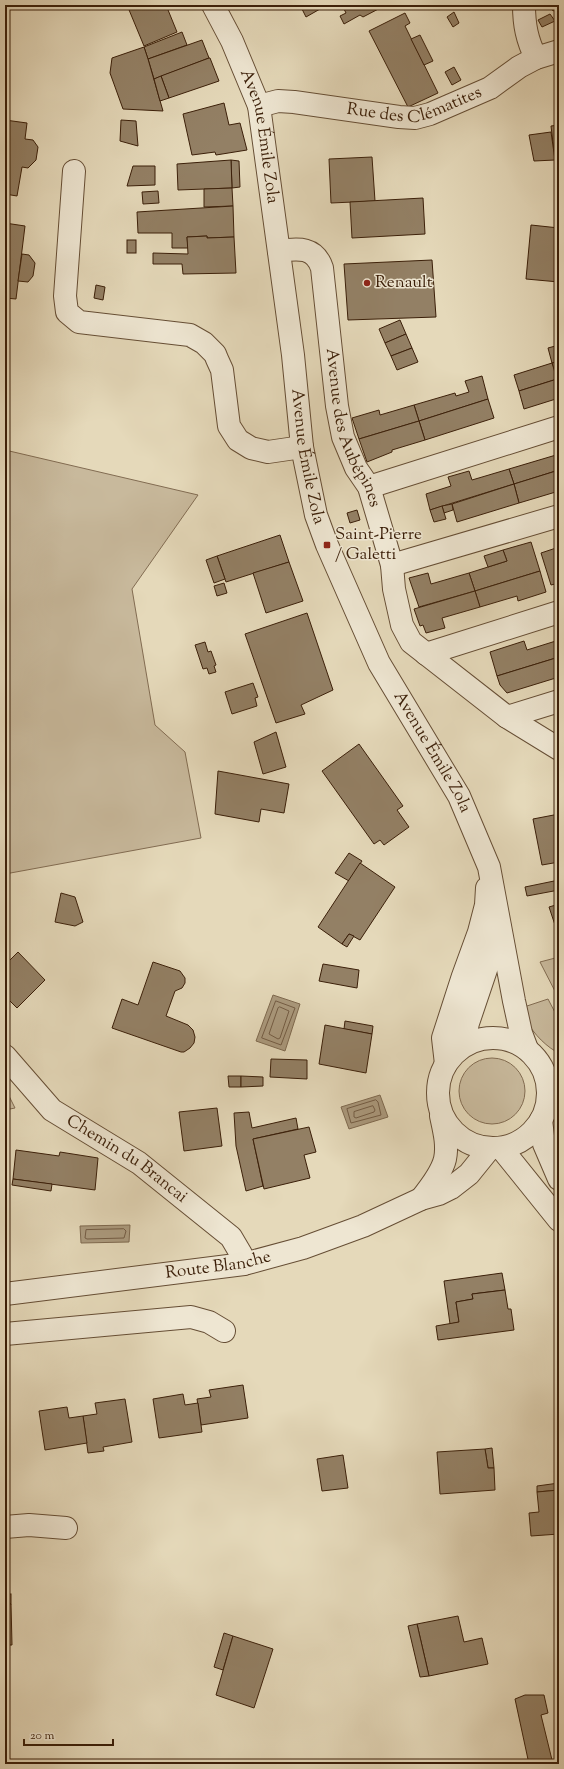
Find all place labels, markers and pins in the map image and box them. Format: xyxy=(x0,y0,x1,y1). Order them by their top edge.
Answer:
place label: Renault xyxy=(375,271,433,295)
marker: Renault xyxy=(362,278,372,288)
place label: Saint-Pierre / Galetti xyxy=(335,523,422,567)
marker: Saint-Pierre / Galetti xyxy=(322,540,332,550)

